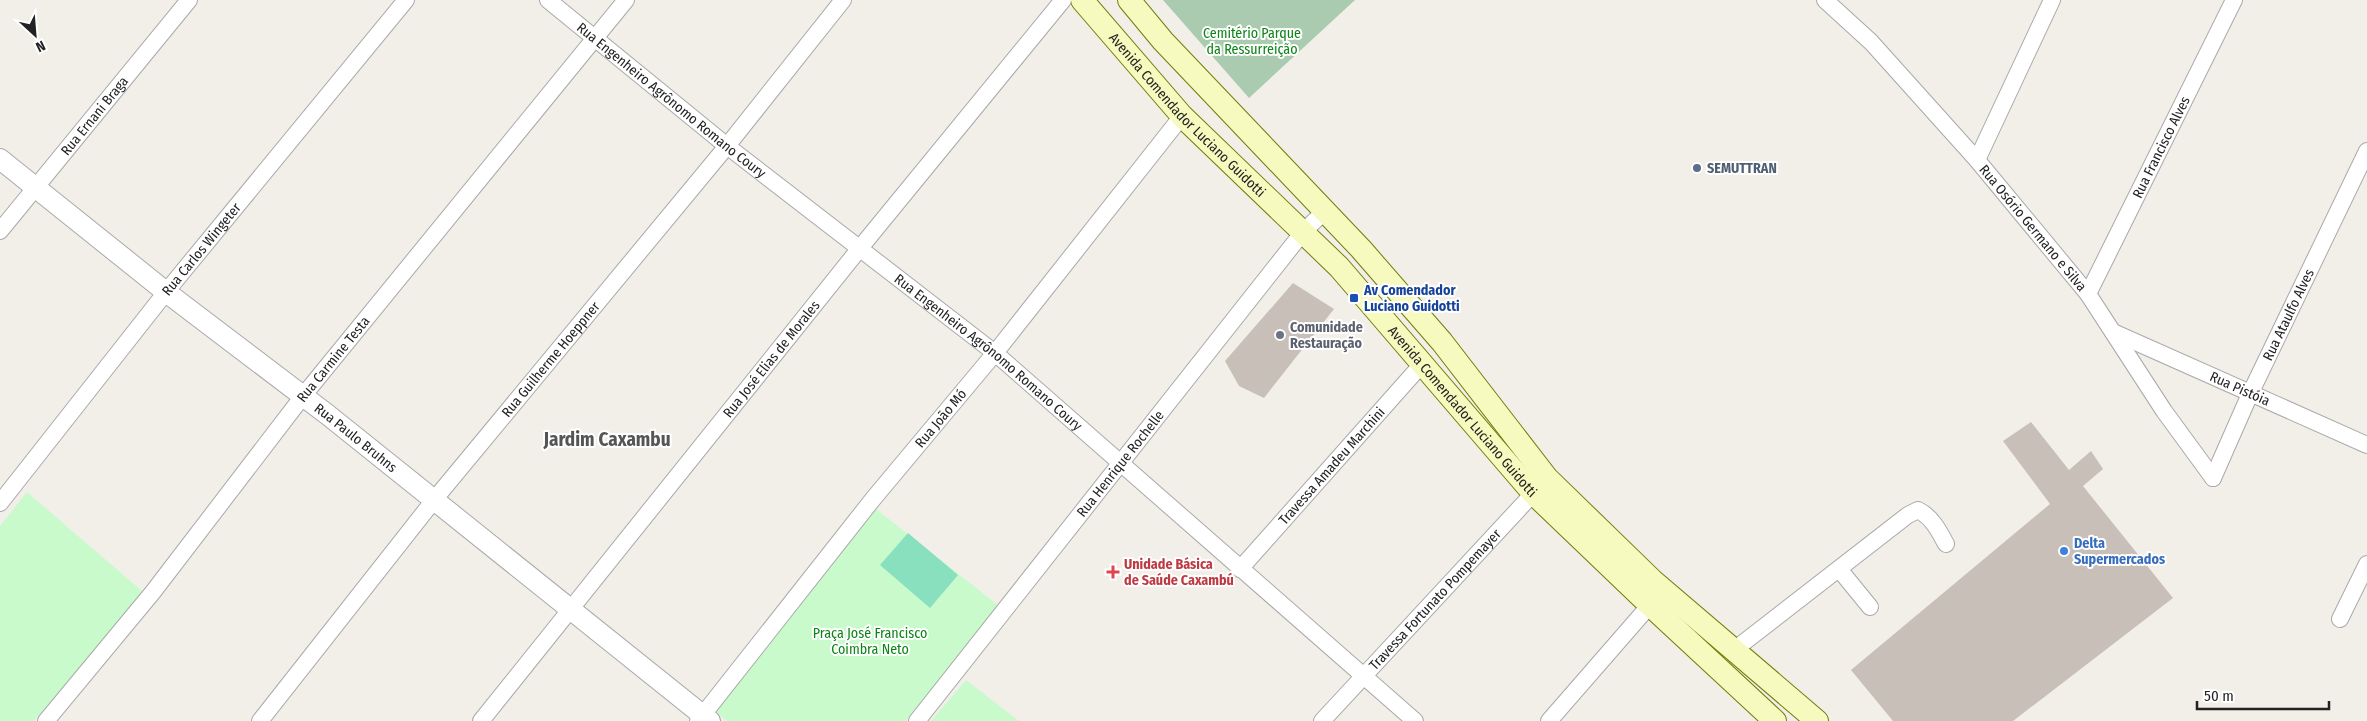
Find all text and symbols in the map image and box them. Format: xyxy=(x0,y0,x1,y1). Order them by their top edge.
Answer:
north arrow xyxy=(10,10,60,60)
street label: Rua Engenheiro Agrônomo Romano Coury xyxy=(574,19,770,182)
park label: Cemitério Parque da Ressurreição xyxy=(1203,25,1301,58)
street label: Avenida Comendador Luciano Guidotti xyxy=(1106,29,1269,200)
text: N xyxy=(33,37,48,56)
street label: Rua Ernani Braga xyxy=(57,73,132,159)
street label: Rua Francisco Alves xyxy=(2129,93,2193,201)
place label: SEMUTTRAN xyxy=(1707,160,1777,177)
street label: Rua Osório Germano e Silva xyxy=(1976,161,2091,295)
marker: SEMUTTRAN xyxy=(1691,162,1703,174)
street label: Rua Carlos Wingeter xyxy=(158,199,244,299)
street label: Rua Ataulfo Alves xyxy=(2259,266,2318,363)
street label: Rua Engenheiro Agrônomo Romano Coury xyxy=(891,270,1086,435)
place label: Av Comendador Luciano Guidotti xyxy=(1363,282,1460,315)
marker: Av Comendador Luciano Guidotti xyxy=(1348,292,1360,304)
street label: Rua José Elias de Morales xyxy=(719,297,823,421)
street label: Rua Guilherme Hoeppner xyxy=(498,298,603,420)
street label: Rua Carmine Testa xyxy=(293,313,373,405)
place label: Comunidade Restauração xyxy=(1290,319,1363,353)
street label: Avenida Comendador Luciano Guidotti xyxy=(1385,322,1540,501)
marker: Comunidade Restauração xyxy=(1274,329,1286,341)
street label: Rua Pistóia xyxy=(2207,368,2273,409)
street label: Rua João Mó xyxy=(911,385,970,451)
street label: Rua Paulo Bruhns xyxy=(311,399,401,476)
street label: Travessa Amadeu Marchini xyxy=(1275,404,1388,528)
street label: Rua Henrique Rochelle xyxy=(1073,407,1167,520)
district label: Jardim Caxambu xyxy=(542,428,671,451)
street label: Travessa Fortunato Pompemayer xyxy=(1365,525,1505,673)
place label: Delta Supermercados xyxy=(2074,535,2165,568)
marker: Delta Supermercados xyxy=(2058,545,2070,557)
place label: Unidade Básica de Saúde Caxambú xyxy=(1124,556,1234,589)
marker: Unidade Básica de Saúde Caxambú xyxy=(1106,565,1120,579)
park label: Praça José Francisco Coimbra Neto xyxy=(813,625,927,658)
scale bar xyxy=(2197,678,2330,710)
text: 50 m xyxy=(2204,687,2234,705)

